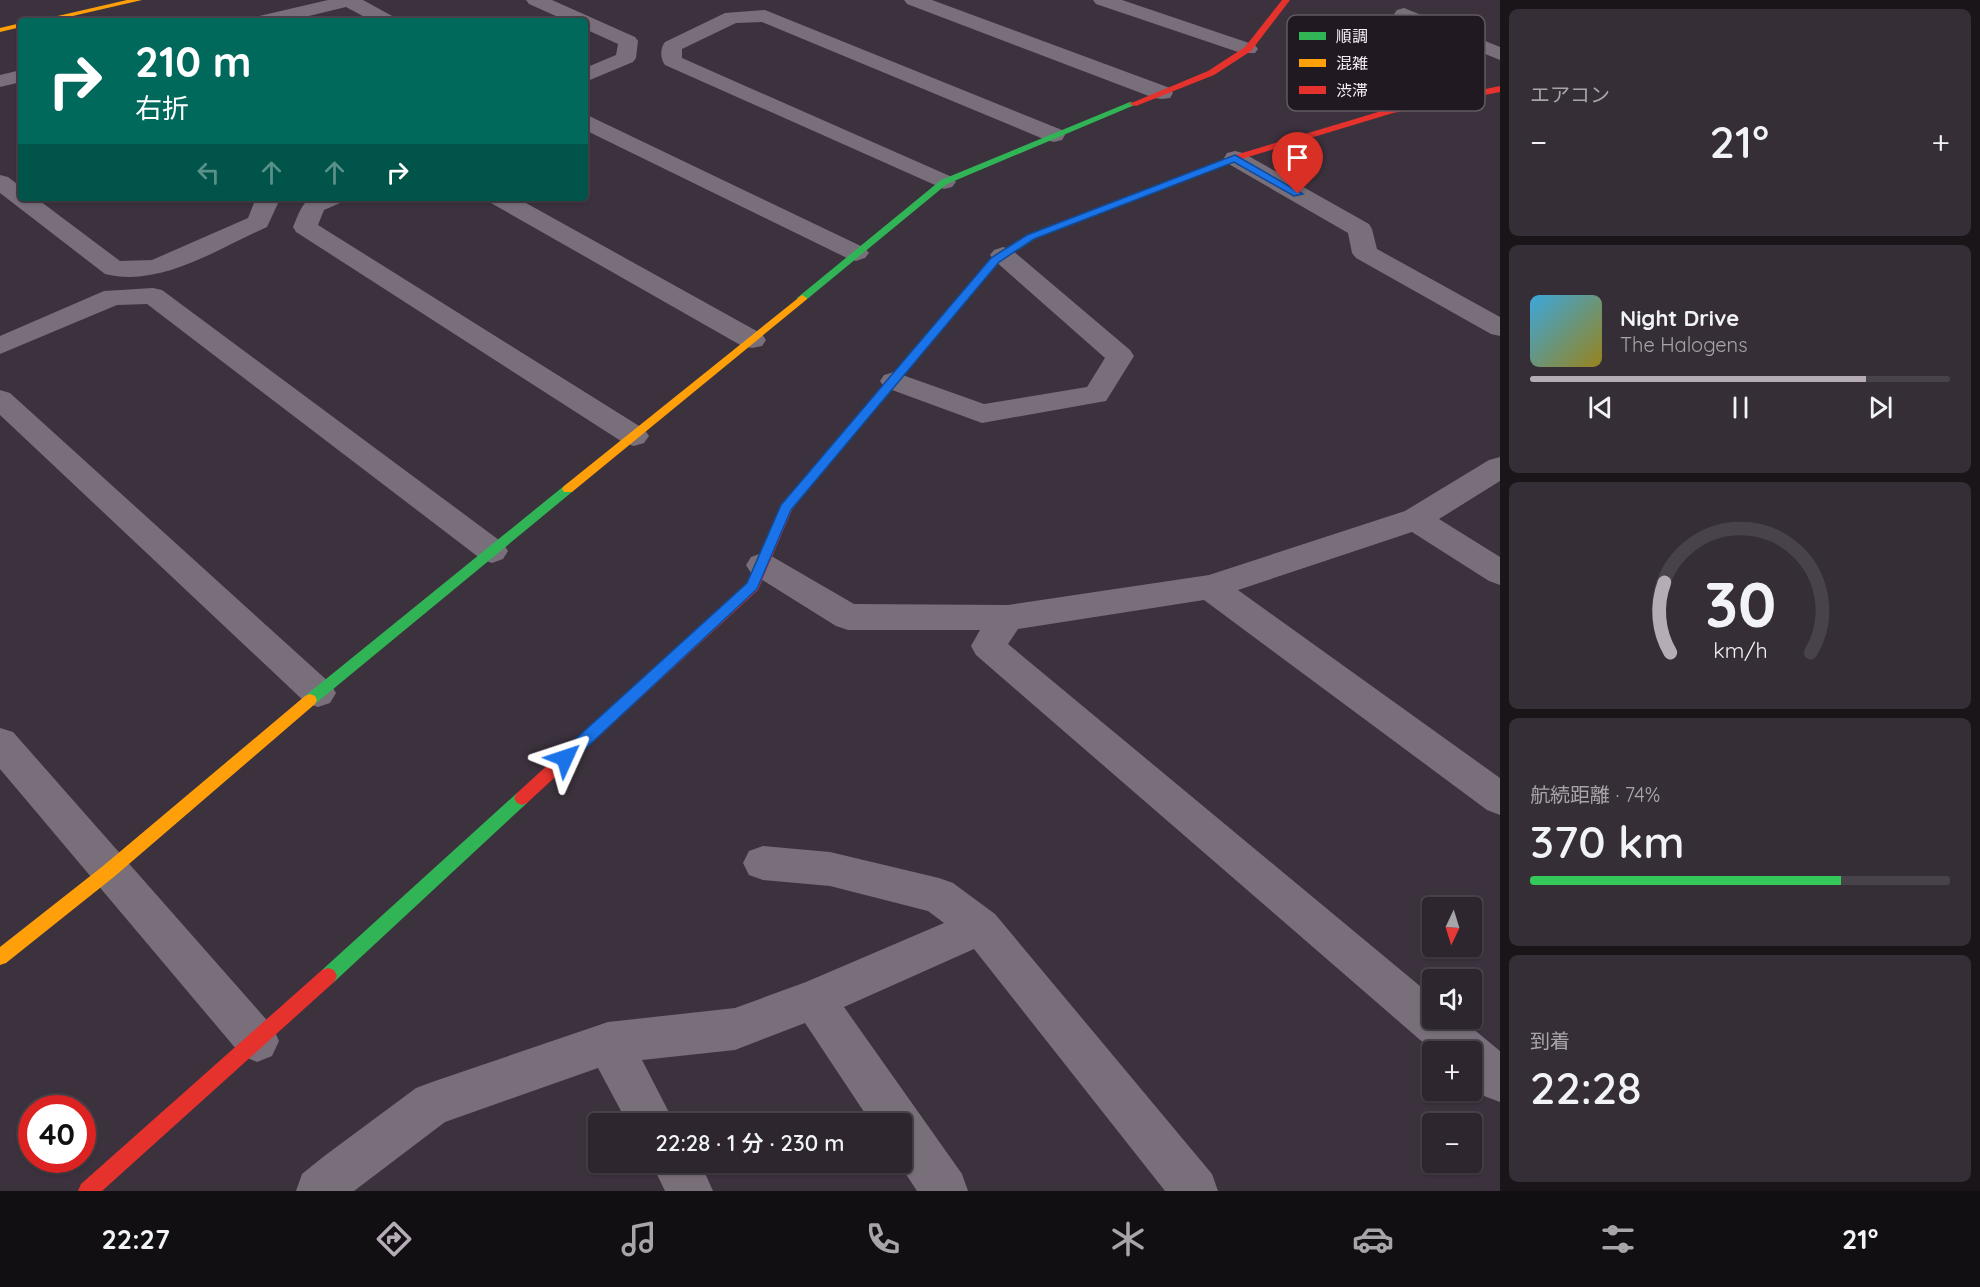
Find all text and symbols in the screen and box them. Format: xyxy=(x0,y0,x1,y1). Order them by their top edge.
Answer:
legend xyxy=(1287,15,1485,111)
text: 順調 xyxy=(1336,26,1368,46)
text: 210 m xyxy=(135,35,252,88)
icon: right xyxy=(36,42,114,120)
text: 混雑 xyxy=(1336,53,1368,73)
text: 渋滞 xyxy=(1336,80,1368,100)
text: エアコン xyxy=(1530,82,1610,107)
text: 右折 xyxy=(135,91,189,125)
text: 21° xyxy=(1710,113,1769,169)
text: − xyxy=(1530,121,1547,162)
text: + xyxy=(1931,121,1950,162)
pin xyxy=(1272,132,1323,194)
icon: arrive xyxy=(1281,141,1314,174)
icon: left xyxy=(192,156,225,189)
icon: ahead xyxy=(255,156,288,189)
icon: ahead xyxy=(318,156,351,189)
icon: right xyxy=(381,156,414,189)
text: Night Drive xyxy=(1620,304,1739,332)
text: The Halogens xyxy=(1620,332,1748,357)
icon: previous xyxy=(1584,391,1617,424)
icon: pause xyxy=(1724,391,1757,424)
icon: next xyxy=(1864,391,1897,424)
text: 30 xyxy=(1704,565,1776,643)
text: km/h xyxy=(1713,637,1767,663)
position arrow xyxy=(533,726,597,790)
text: 航続距離 · 74% xyxy=(1530,782,1660,807)
text: 370 km xyxy=(1530,813,1685,869)
north arrow xyxy=(1422,897,1482,957)
map controls xyxy=(1422,897,1482,1173)
button: sound xyxy=(1422,969,1482,1029)
text: 到着 xyxy=(1530,1028,1570,1053)
button: + xyxy=(1422,1041,1482,1101)
text: 22:28 xyxy=(1530,1059,1642,1115)
speed limit sign: 40 xyxy=(18,1095,96,1173)
button: − xyxy=(1422,1113,1482,1173)
text: 22:28 · 1 分 · 230 m xyxy=(656,1129,844,1157)
icon: directions xyxy=(373,1218,415,1260)
icon: music xyxy=(618,1218,660,1260)
icon: phone xyxy=(862,1218,904,1260)
icon: climate xyxy=(1107,1218,1149,1260)
icon: car xyxy=(1352,1218,1394,1260)
icon: filters xyxy=(1597,1218,1639,1260)
text: 22:27 xyxy=(101,1222,170,1256)
text: 21° xyxy=(1842,1222,1878,1256)

